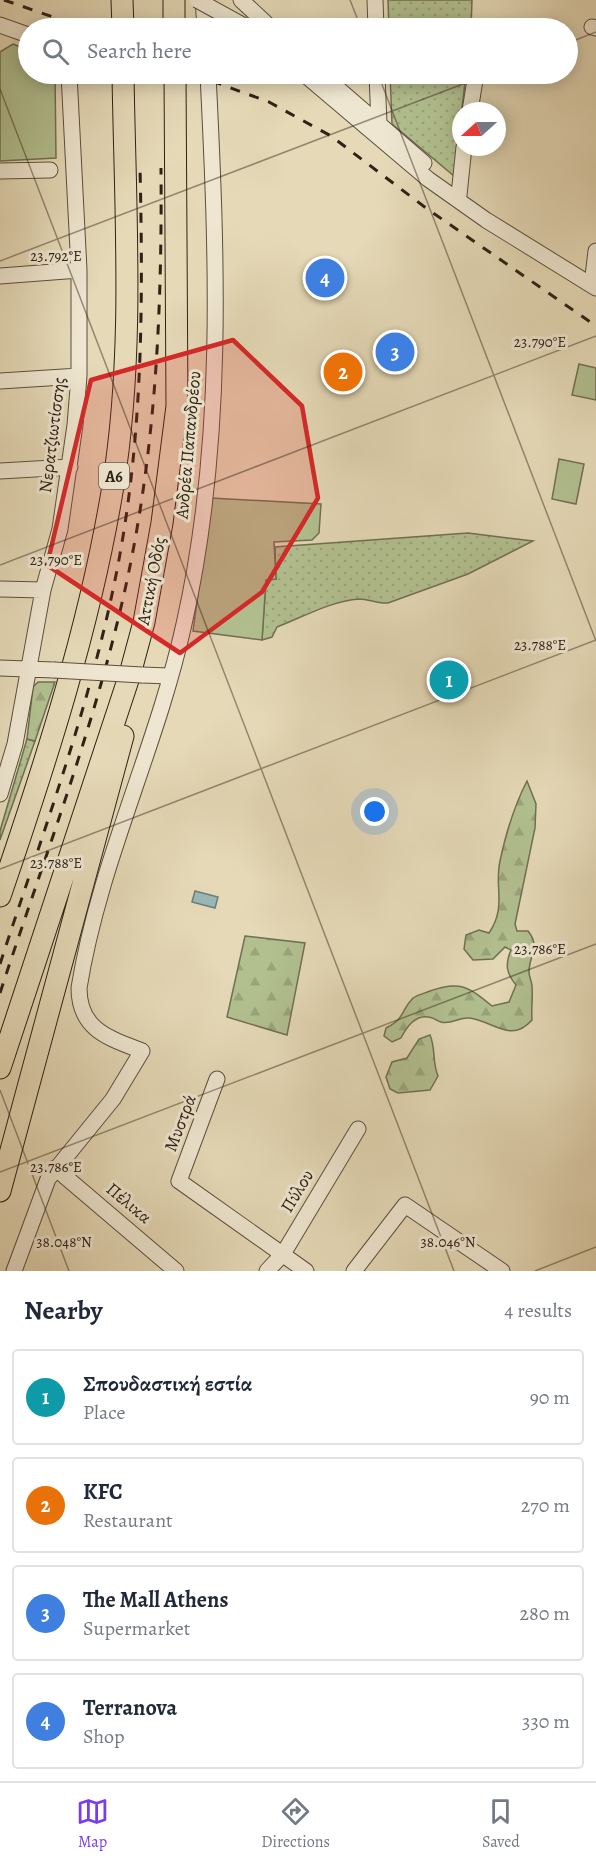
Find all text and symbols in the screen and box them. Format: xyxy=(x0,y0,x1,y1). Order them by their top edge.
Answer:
search box xyxy=(18,18,578,84)
icon: search xyxy=(39,35,72,68)
text: Search here xyxy=(87,36,192,66)
north arrow xyxy=(452,102,506,156)
text: 23.792°E xyxy=(30,246,82,266)
pin: 4 xyxy=(306,256,344,300)
pin: 3 xyxy=(376,330,414,374)
text: 23.790°E xyxy=(514,332,566,352)
pin: 2 xyxy=(324,350,362,394)
street label: Ανδρέα Παπανδρέου xyxy=(169,370,206,521)
street label: Νερατζιωτίσσης xyxy=(33,376,71,494)
road number: Α6 xyxy=(99,463,129,489)
street label: Αττική Οδός xyxy=(131,535,171,628)
text: 23.790°E xyxy=(30,550,82,570)
text: 23.788°E xyxy=(514,635,566,655)
pin: 1 xyxy=(430,658,468,702)
your location xyxy=(360,797,389,826)
text: 23.788°E xyxy=(30,853,82,873)
text: 23.786°E xyxy=(514,939,566,959)
street label: Μυστρά xyxy=(158,1091,202,1155)
text: 23.786°E xyxy=(30,1157,82,1177)
street label: Πύλου xyxy=(275,1165,319,1217)
street label: Πέλικα xyxy=(101,1177,157,1229)
text: 38.048°N xyxy=(36,1232,92,1252)
text: 38.046°N xyxy=(420,1232,476,1252)
text: Nearby xyxy=(24,1293,103,1328)
text: 4 results xyxy=(504,1297,572,1324)
text: Σπουδαστική εστία xyxy=(83,1369,252,1399)
text: 1 xyxy=(42,1384,49,1411)
text: 90 m xyxy=(530,1384,570,1411)
text: Place xyxy=(83,1399,125,1426)
text: KFC xyxy=(83,1477,122,1507)
text: 2 xyxy=(41,1492,50,1519)
text: 270 m xyxy=(521,1492,570,1519)
text: Restaurant xyxy=(83,1507,173,1534)
text: The Mall Athens xyxy=(83,1585,228,1615)
text: 3 xyxy=(41,1600,50,1627)
text: 280 m xyxy=(520,1600,570,1627)
text: Supermarket xyxy=(83,1615,190,1642)
text: Terranova xyxy=(83,1693,177,1723)
text: 4 xyxy=(41,1708,50,1735)
text: 330 m xyxy=(522,1708,570,1735)
text: Shop xyxy=(83,1723,125,1750)
tab: Map xyxy=(76,1795,109,1853)
tab: Directions xyxy=(261,1795,330,1853)
tab: Saved xyxy=(482,1795,520,1853)

